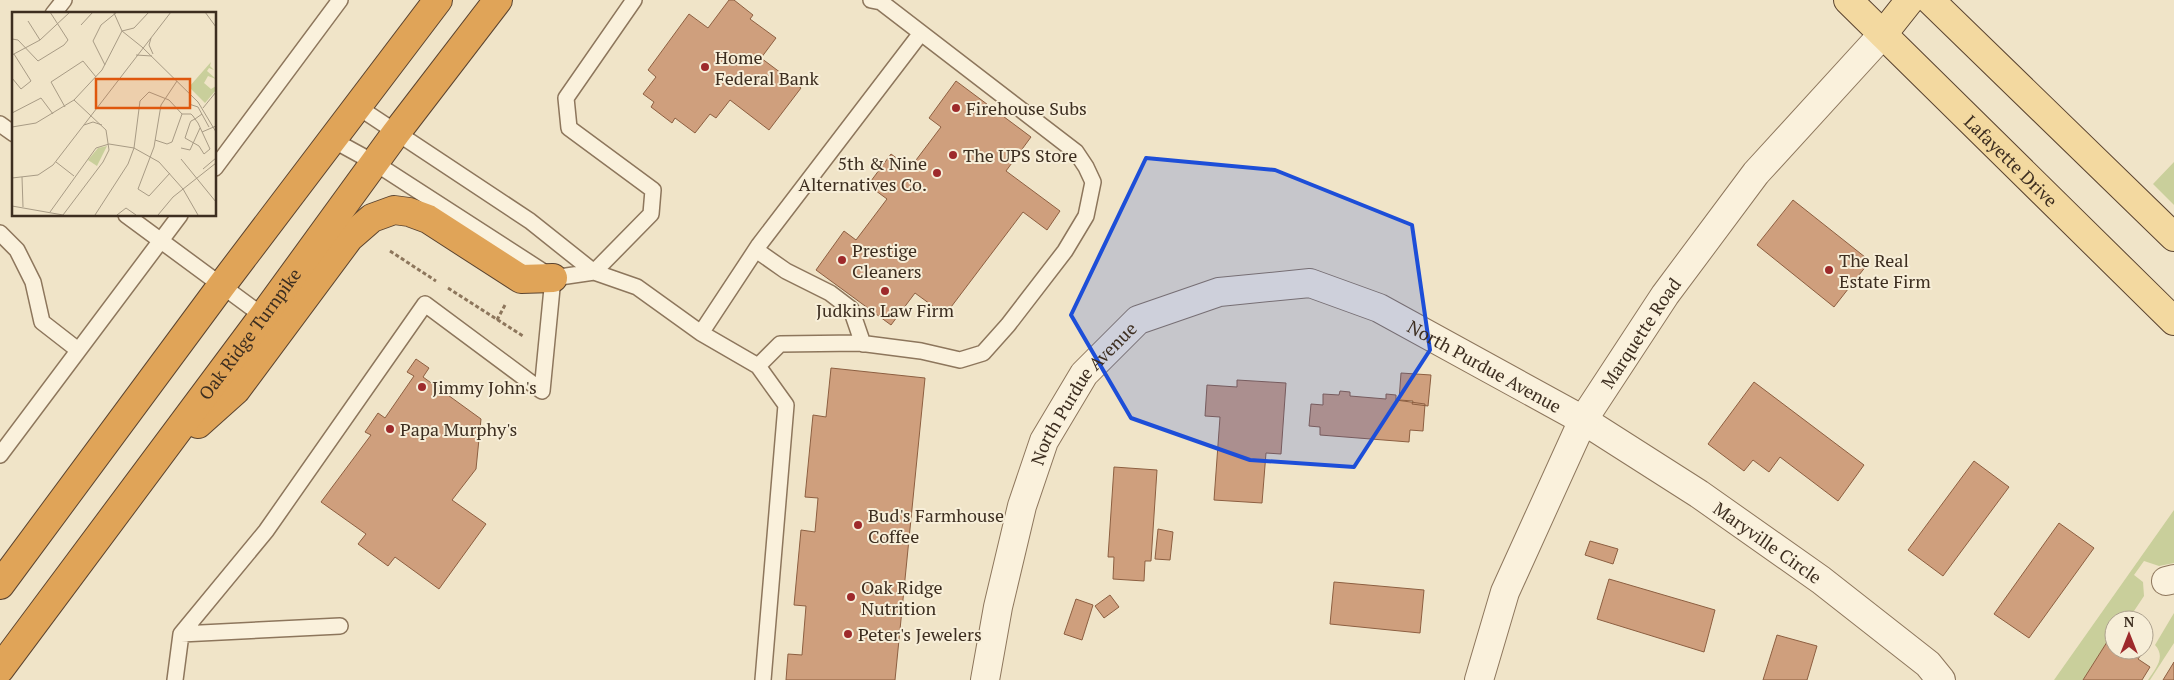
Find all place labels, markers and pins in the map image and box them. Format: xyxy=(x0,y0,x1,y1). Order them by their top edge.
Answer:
place label: Home Federal Bank xyxy=(715,45,820,90)
marker: Home Federal Bank xyxy=(699,61,711,73)
place label: Firehouse Subs xyxy=(966,96,1087,120)
marker: Firehouse Subs xyxy=(950,102,962,114)
place label: The UPS Store xyxy=(963,143,1077,167)
marker: The UPS Store xyxy=(947,149,959,161)
place label: 5th & Nine Alternatives Co. xyxy=(799,151,927,196)
marker: 5th & Nine Alternatives Co. xyxy=(931,167,943,179)
place label: Prestige Cleaners xyxy=(852,238,922,283)
place label: The Real Estate Firm xyxy=(1839,248,1931,293)
marker: Prestige Cleaners xyxy=(836,254,848,266)
marker: The Real Estate Firm xyxy=(1823,264,1835,276)
marker: Judkins Law Firm xyxy=(879,285,891,297)
place label: Judkins Law Firm xyxy=(816,298,955,322)
place label: Jimmy John's xyxy=(432,375,537,399)
marker: Jimmy John's xyxy=(416,381,428,393)
place label: Papa Murphy's xyxy=(400,417,517,441)
marker: Papa Murphy's xyxy=(384,423,396,435)
place label: Bud's Farmhouse Coffee xyxy=(868,503,1004,548)
marker: Bud's Farmhouse Coffee xyxy=(852,519,864,531)
place label: Oak Ridge Nutrition xyxy=(861,575,942,620)
marker: Oak Ridge Nutrition xyxy=(845,591,857,603)
place label: Peter's Jewelers xyxy=(858,622,982,646)
marker: Peter's Jewelers xyxy=(842,628,854,640)

